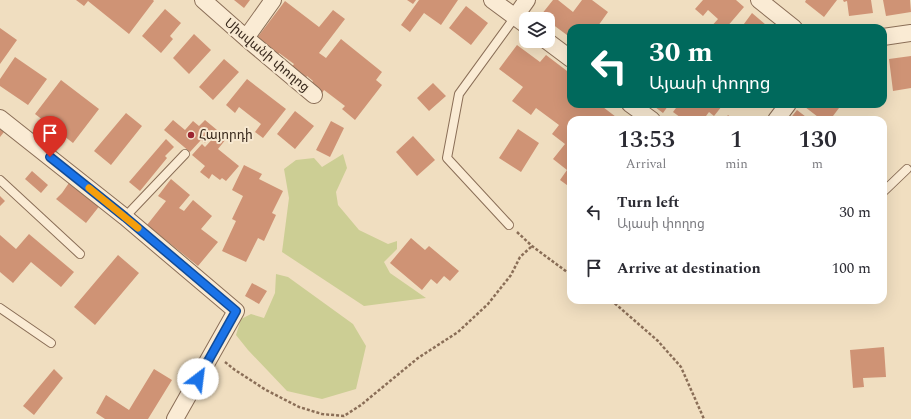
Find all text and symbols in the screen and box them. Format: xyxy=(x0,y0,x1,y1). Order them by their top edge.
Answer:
map controls xyxy=(519,12,555,48)
button: layers xyxy=(519,12,555,48)
street label: Սիսվանի փողոց xyxy=(220,13,314,97)
text: 30 m xyxy=(649,31,713,74)
icon: left xyxy=(583,40,635,92)
text: Այասի փողոց xyxy=(649,70,771,97)
pin xyxy=(33,116,67,157)
icon: arrive xyxy=(39,122,61,144)
text: 13:53 xyxy=(617,122,675,158)
text: 1 xyxy=(730,122,743,158)
text: 130 xyxy=(798,122,837,158)
place label: Հայորդի xyxy=(199,125,253,145)
marker: Հայորդի xyxy=(186,130,196,140)
text: Arrival xyxy=(626,154,666,174)
text: min xyxy=(725,154,748,174)
text: m xyxy=(812,154,823,174)
text: Turn left xyxy=(617,191,679,214)
icon: left xyxy=(583,201,605,223)
text: 30 m xyxy=(839,201,871,224)
text: Այասի փողոց xyxy=(617,214,705,234)
icon: arrive xyxy=(583,257,605,279)
text: Arrive at destination xyxy=(617,257,761,280)
text: 100 m xyxy=(832,257,871,280)
position arrow xyxy=(177,358,219,400)

